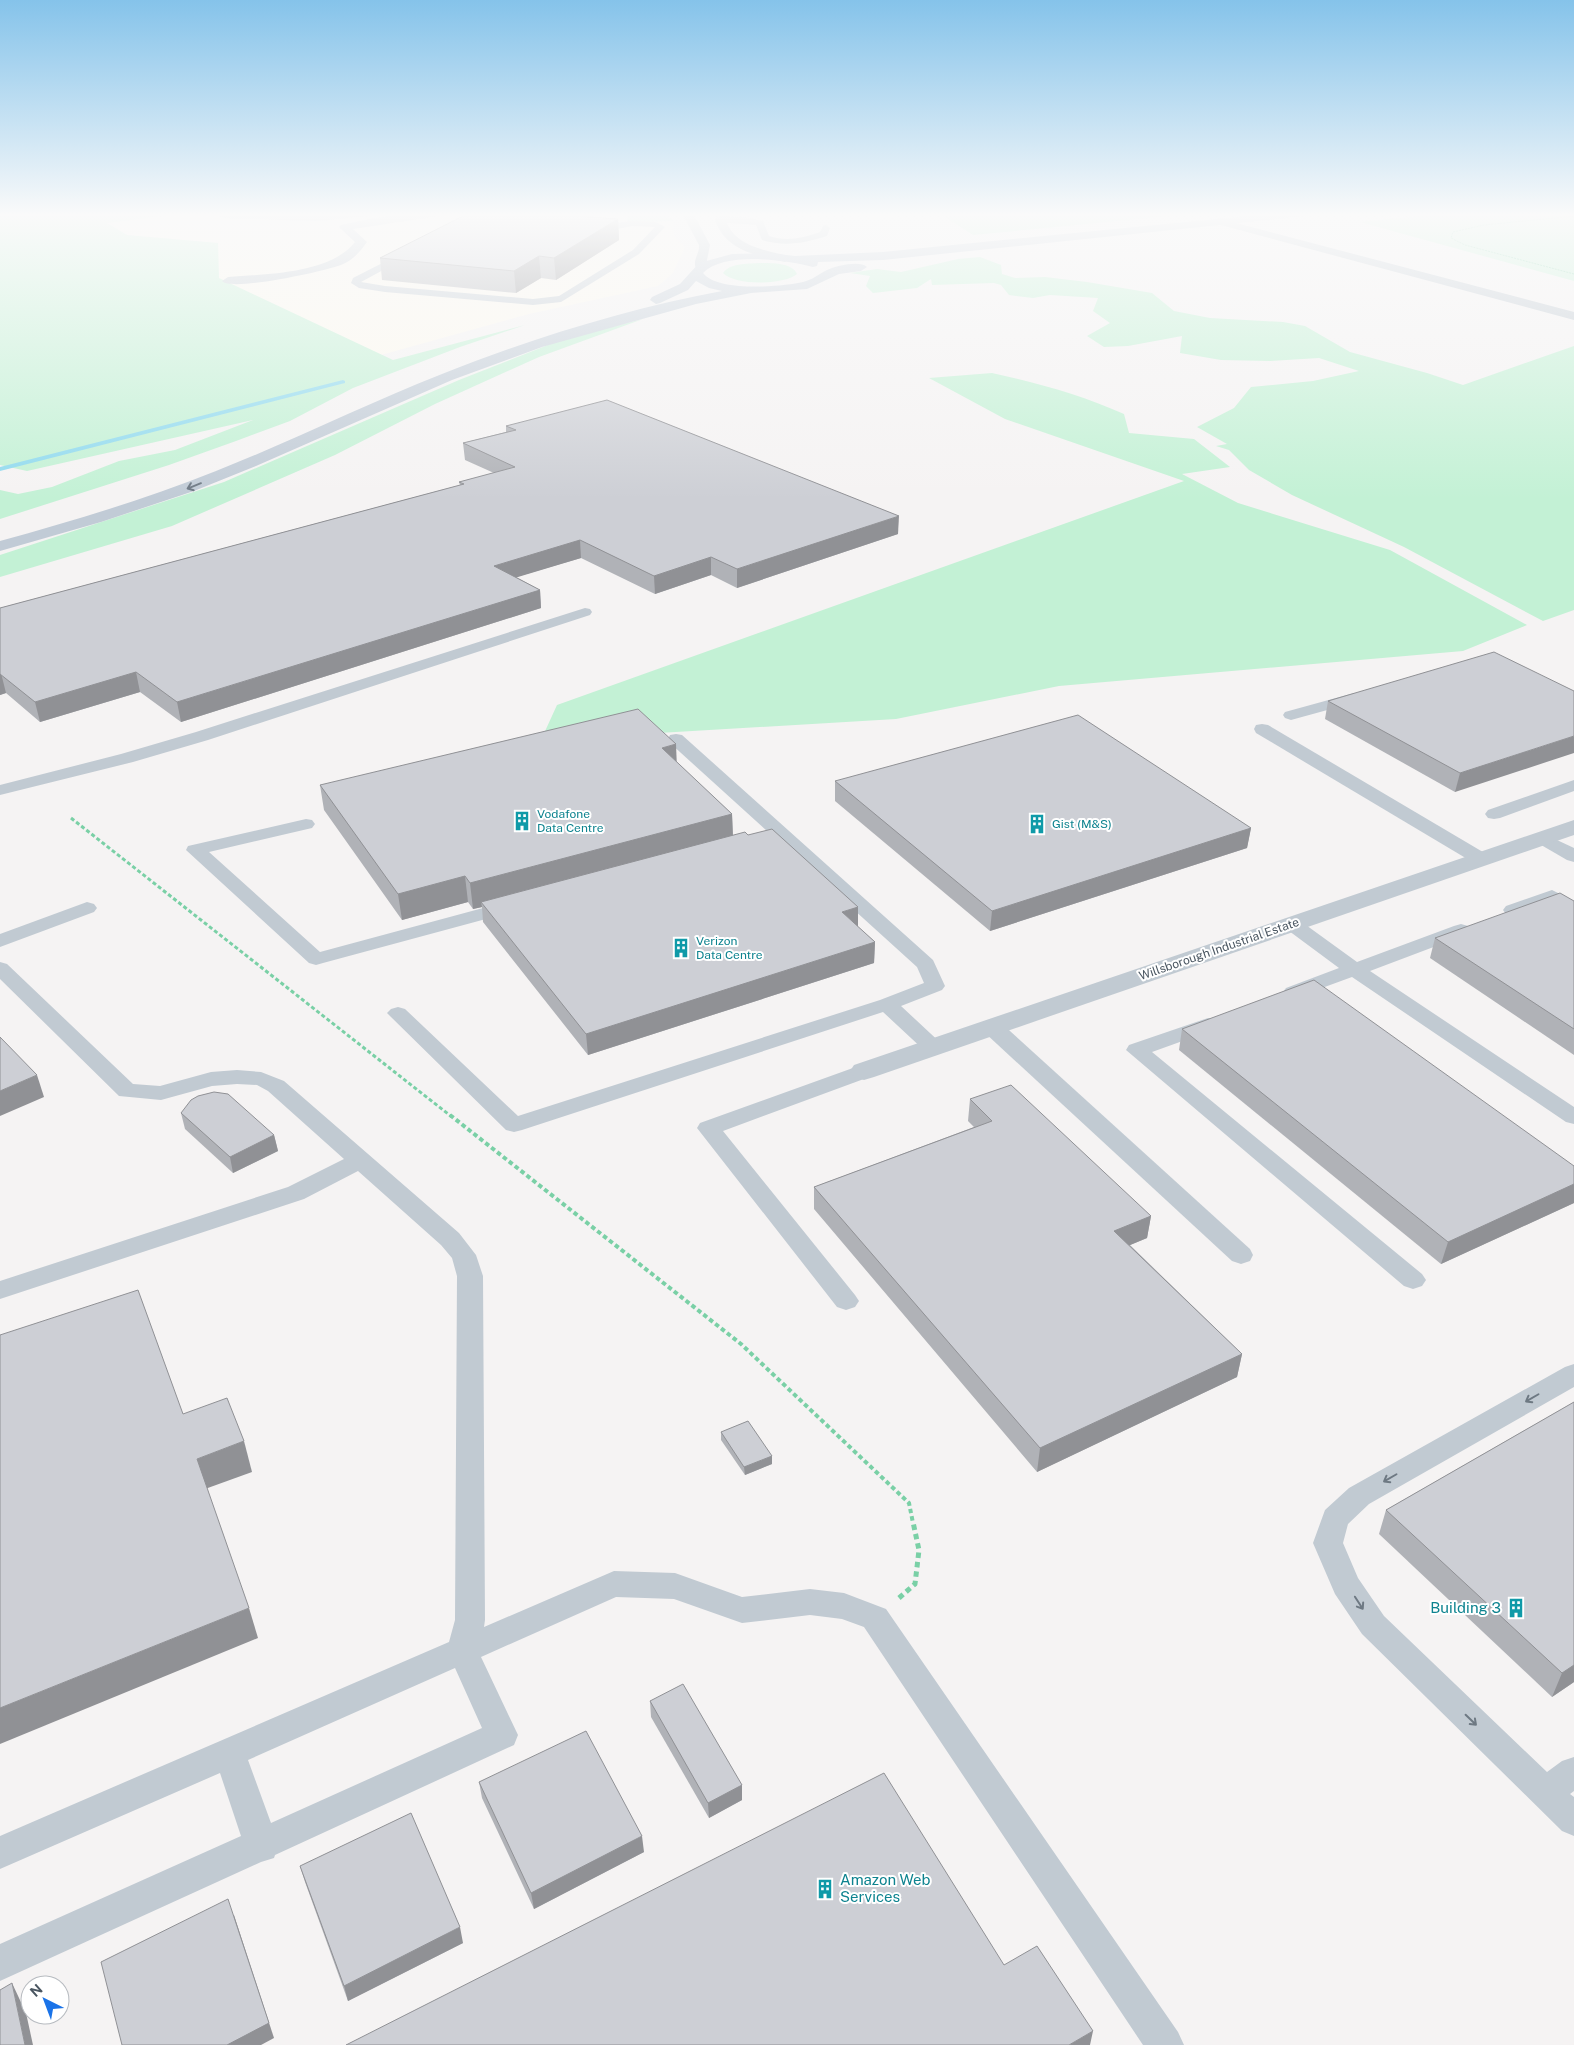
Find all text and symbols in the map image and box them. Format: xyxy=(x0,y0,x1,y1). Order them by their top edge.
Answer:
one-way arrow xyxy=(186,482,201,491)
place label: Vodafone Data Centre xyxy=(537,807,604,835)
building icon: Vodafone Data Centre xyxy=(511,810,533,832)
building icon: Gist (M&S) xyxy=(1026,813,1048,835)
place label: Gist (M&S) xyxy=(1052,817,1112,831)
street label: Willsborough Industrial Estate xyxy=(1137,915,1301,983)
place label: Verizon Data Centre xyxy=(696,934,763,962)
building icon: Verizon Data Centre xyxy=(670,937,692,959)
one-way arrow xyxy=(1524,1393,1539,1403)
one-way arrow xyxy=(1383,1473,1398,1483)
one-way arrow xyxy=(1353,1596,1364,1610)
building icon: Building 3 xyxy=(1505,1597,1527,1619)
place label: Building 3 xyxy=(1430,1599,1501,1616)
one-way arrow xyxy=(1465,1713,1477,1726)
place label: Amazon Web Services xyxy=(840,1871,931,1905)
building icon: Amazon Web Services xyxy=(814,1878,836,1900)
north arrow xyxy=(20,1975,70,2025)
text: N xyxy=(27,1981,46,2000)

